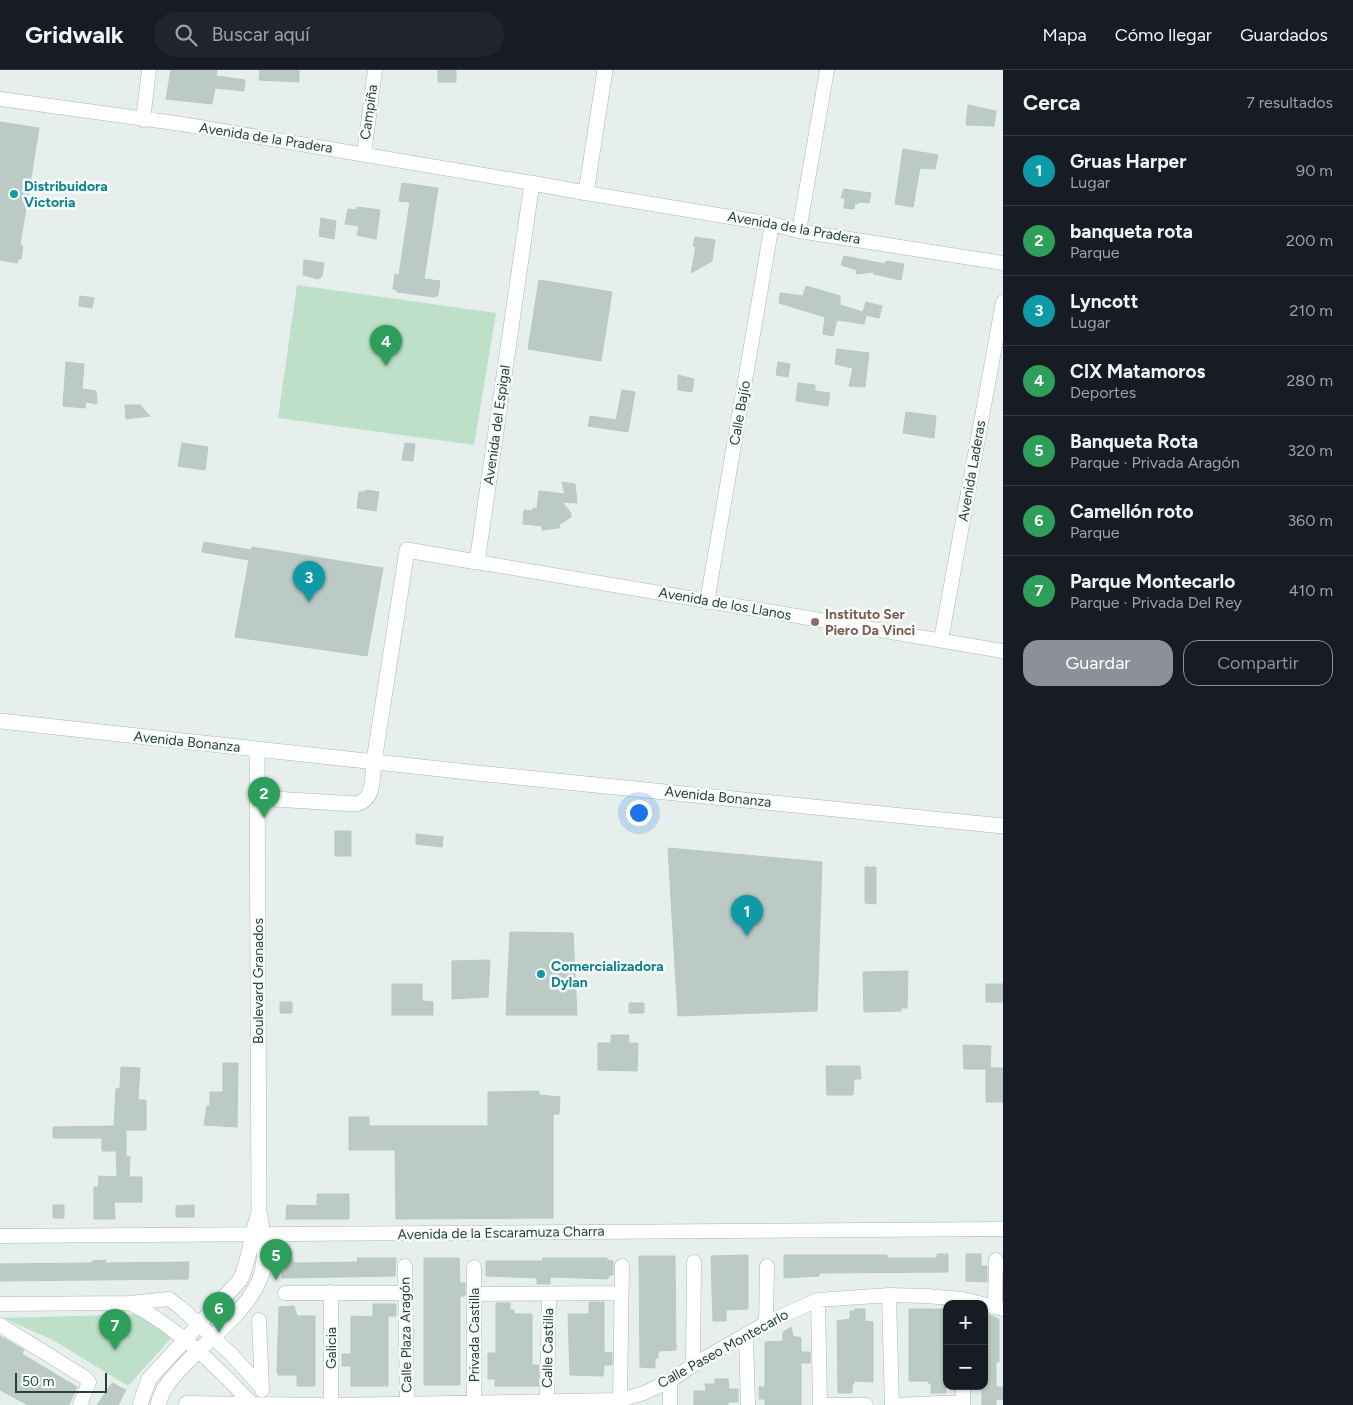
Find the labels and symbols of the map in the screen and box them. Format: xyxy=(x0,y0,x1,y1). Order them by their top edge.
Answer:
street label: Campiña xyxy=(357,83,381,141)
street label: Avenida de la Pradera xyxy=(198,119,334,157)
place label: Distribuidora Victoria xyxy=(24,178,108,211)
marker: Distribuidora Victoria xyxy=(8,188,20,200)
street label: Avenida de la Pradera xyxy=(726,208,862,248)
pin: 4 xyxy=(370,325,402,366)
street label: Avenida del Espigal xyxy=(480,364,514,486)
street label: Calle Bajío xyxy=(726,379,754,447)
street label: Avenida Laderas xyxy=(955,419,989,523)
pin: 3 xyxy=(293,561,325,602)
street label: Avenida de los Llanos xyxy=(657,584,793,624)
place label: Instituto Ser Piero Da Vinci xyxy=(825,606,915,639)
marker: Instituto Ser Piero Da Vinci xyxy=(809,616,821,628)
street label: Avenida Bonanza xyxy=(133,728,241,756)
pin: 2 xyxy=(248,777,280,818)
street label: Avenida Bonanza xyxy=(664,783,772,811)
your location xyxy=(626,800,652,826)
pin: 1 xyxy=(731,895,763,936)
street label: Boulevard Granados xyxy=(250,918,267,1044)
place label: Comercializadora Dylan xyxy=(551,958,664,991)
marker: Comercializadora Dylan xyxy=(535,968,547,980)
street label: Avenida de la Escaramuza Charra xyxy=(397,1223,605,1243)
pin: 5 xyxy=(260,1239,292,1280)
street label: Calle Plaza Aragón xyxy=(396,1277,416,1393)
street label: Privada Castilla xyxy=(466,1288,483,1382)
pin: 6 xyxy=(203,1292,235,1333)
street label: Calle Paseo Montecarlo xyxy=(655,1306,791,1392)
street label: Calle Castilla xyxy=(539,1308,557,1388)
pin: 7 xyxy=(99,1309,131,1350)
street label: Galicia xyxy=(323,1327,340,1369)
scale bar xyxy=(15,1370,108,1393)

